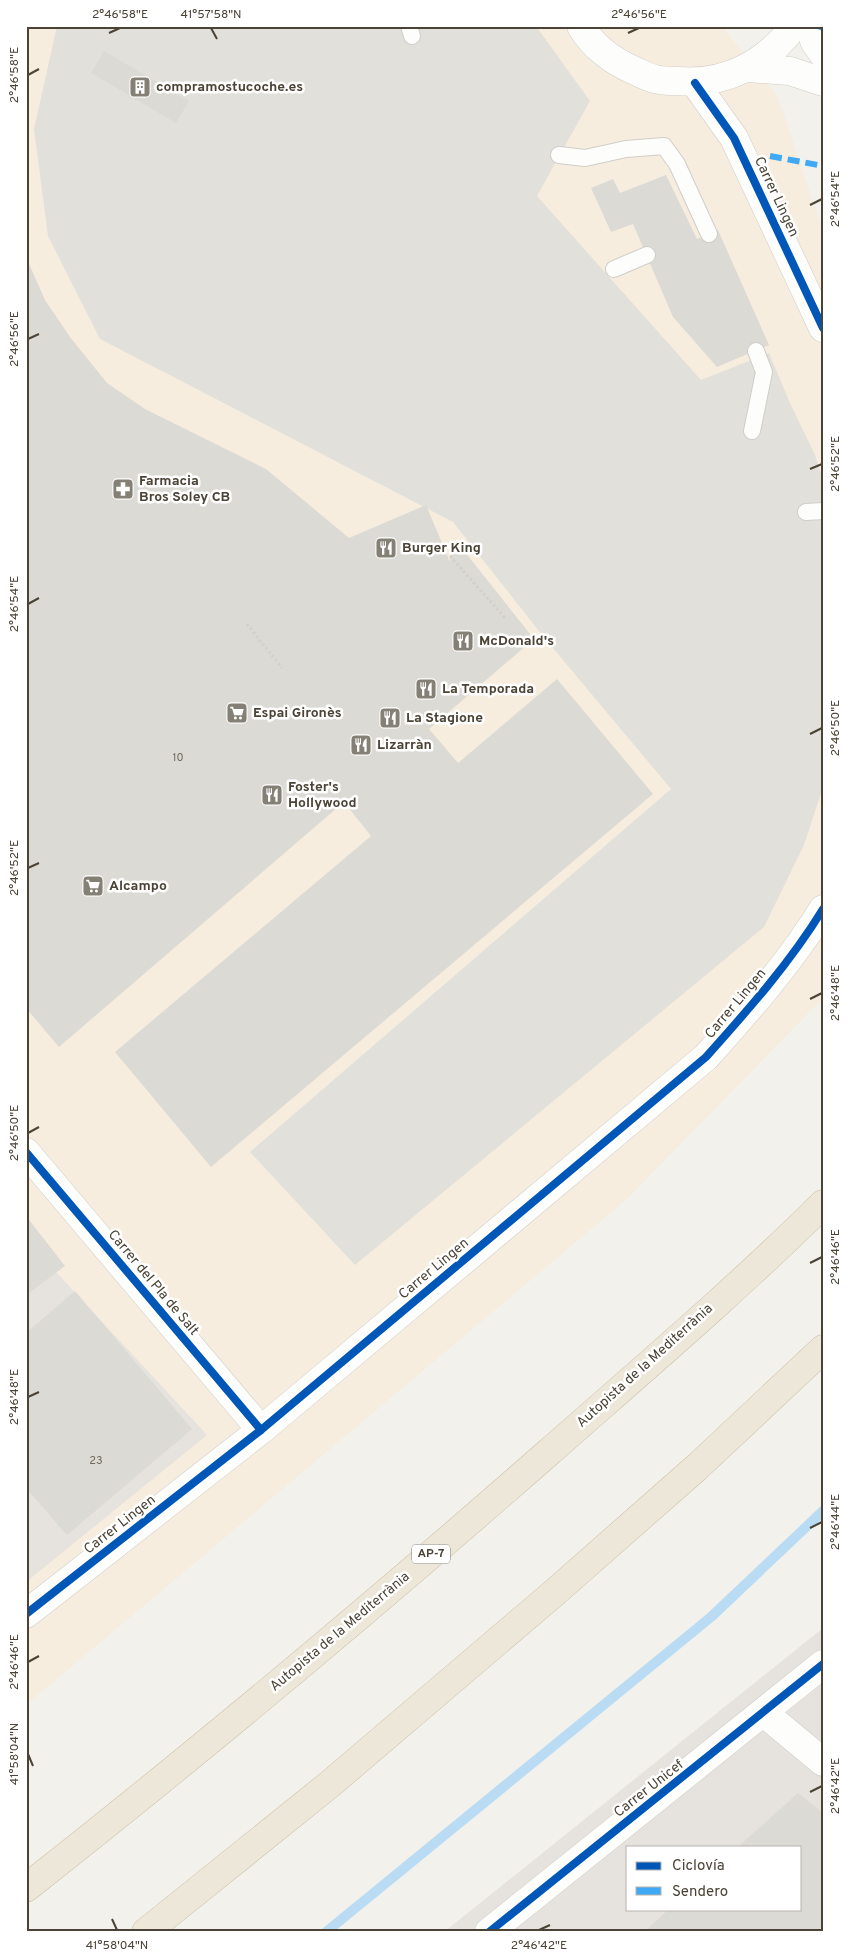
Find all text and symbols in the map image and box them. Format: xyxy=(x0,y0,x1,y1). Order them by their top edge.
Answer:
text: 2°46'58"E xyxy=(92,7,148,23)
text: 41°57'58"N xyxy=(180,7,242,23)
text: 2°46'56"E xyxy=(611,7,667,23)
text: 2°46'58"E xyxy=(7,47,23,103)
building icon: compramostucoche.es xyxy=(128,75,152,99)
place label: compramostucoche.es xyxy=(156,79,303,96)
street label: Carrer Lingen xyxy=(750,154,802,240)
text: 2°46'54"E xyxy=(828,171,844,227)
text: 2°46'56"E xyxy=(7,311,23,367)
text: 2°46'52"E xyxy=(828,436,844,492)
place label: Farmacia Bros Soley CB xyxy=(139,473,230,506)
pharmacy icon: Farmacia Bros Soley CB xyxy=(111,477,135,501)
restaurant icon: Burger King xyxy=(374,536,398,560)
place label: Burger King xyxy=(402,540,481,557)
text: 2°46'54"E xyxy=(7,576,23,632)
restaurant icon: McDonald's xyxy=(451,629,475,653)
place label: McDonald's xyxy=(479,633,554,650)
restaurant icon: La Temporada xyxy=(414,677,438,701)
place label: La Temporada xyxy=(442,681,534,698)
text: 2°46'50"E xyxy=(828,700,844,756)
supermarket icon: Espai Gironès xyxy=(225,701,249,725)
place label: Espai Gironès xyxy=(253,705,342,722)
restaurant icon: La Stagione xyxy=(378,706,402,730)
place label: La Stagione xyxy=(406,710,483,727)
restaurant icon: Lizarràn xyxy=(349,733,373,757)
place label: Lizarràn xyxy=(377,737,432,754)
house number: 10 xyxy=(172,751,184,765)
place label: Foster's Hollywood xyxy=(288,779,357,812)
restaurant icon: Foster's Hollywood xyxy=(260,783,284,807)
text: 2°46'52"E xyxy=(7,840,23,896)
supermarket icon: Alcampo xyxy=(81,874,105,898)
place label: Alcampo xyxy=(109,878,167,895)
street label: Carrer Lingen xyxy=(702,965,770,1043)
text: 2°46'48"E xyxy=(828,965,844,1021)
text: 2°46'50"E xyxy=(7,1105,23,1161)
street label: Carrer del Pla de Salt xyxy=(104,1227,202,1339)
text: 2°46'46"E xyxy=(828,1229,844,1285)
street label: Carrer Lingen xyxy=(395,1235,473,1303)
street label: Autopista de la Mediterrània xyxy=(573,1300,717,1432)
text: 2°46'48"E xyxy=(7,1369,23,1425)
house number: 23 xyxy=(89,1454,103,1468)
street label: Carrer Lingen xyxy=(81,1492,159,1558)
text: 2°46'44"E xyxy=(828,1494,844,1550)
road number: AP-7 xyxy=(412,1545,450,1564)
street label: Autopista de la Mediterrània xyxy=(267,1569,413,1695)
text: 2°46'46"E xyxy=(7,1634,23,1690)
text: 41°58'04"N xyxy=(7,1723,23,1785)
street label: Carrer Unicef xyxy=(611,1756,687,1821)
text: 2°46'42"E xyxy=(828,1758,844,1814)
legend xyxy=(626,1846,802,1910)
text: Ciclovía xyxy=(672,1857,725,1876)
text: Sendero xyxy=(672,1883,728,1902)
text: 41°58'04"N xyxy=(86,1938,148,1954)
text: 2°46'42"E xyxy=(511,1938,567,1954)

